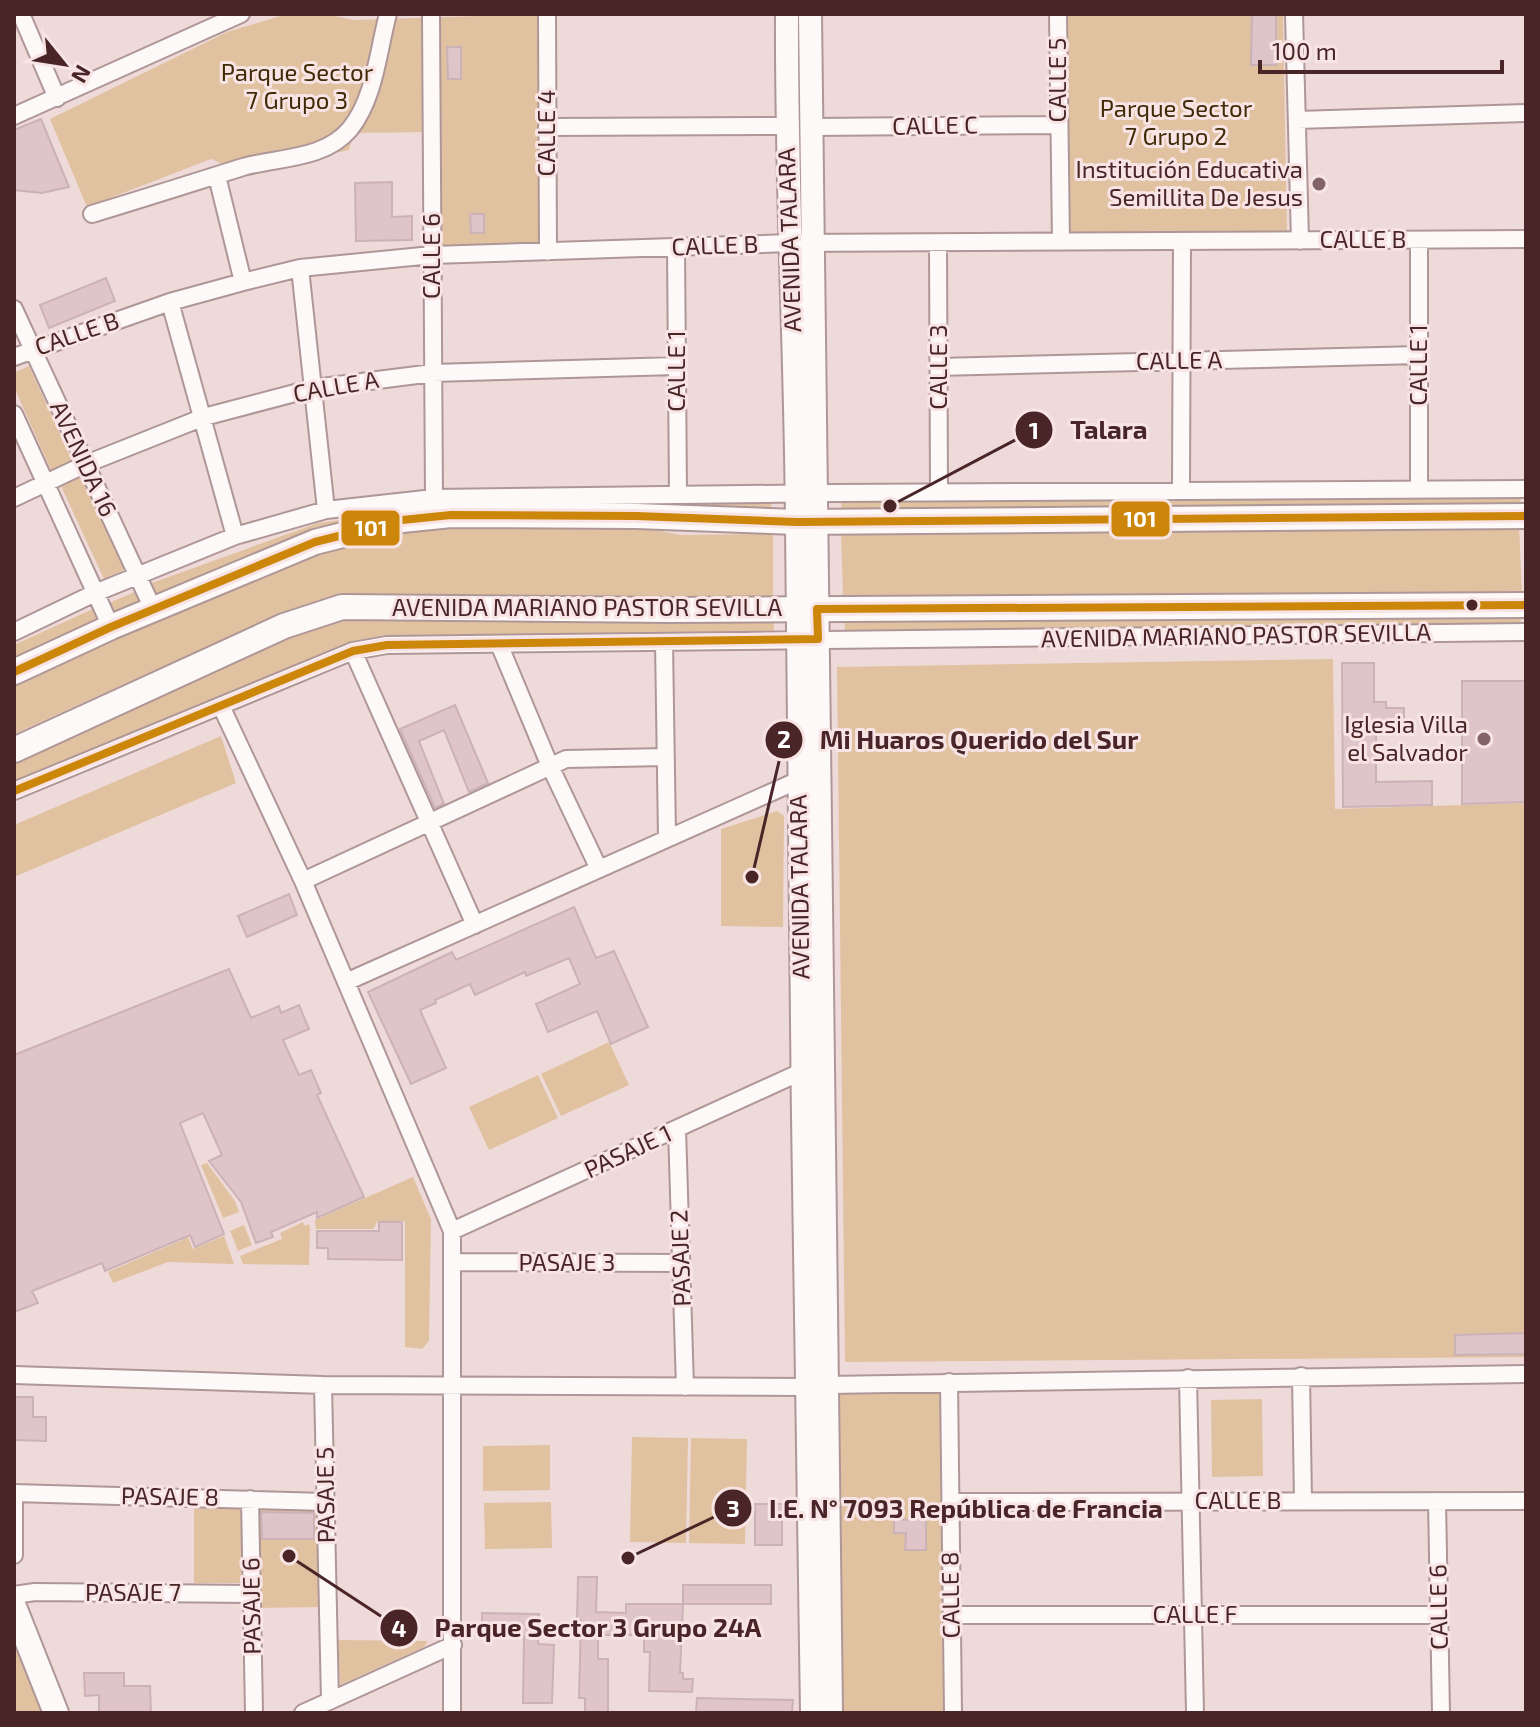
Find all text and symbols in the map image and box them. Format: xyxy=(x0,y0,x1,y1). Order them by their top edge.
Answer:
north arrow xyxy=(24,24,104,104)
scale bar xyxy=(1260,24,1502,74)
text: 100 m xyxy=(1272,36,1337,65)
street label: CALLE 5 xyxy=(1042,38,1071,122)
park label: Parque Sector 7 Grupo 3 xyxy=(221,57,374,114)
text: N xyxy=(67,61,97,88)
street label: CALLE 4 xyxy=(531,90,560,176)
park label: Parque Sector 7 Grupo 2 xyxy=(1100,93,1253,150)
street label: CALLE C xyxy=(892,109,978,140)
street label: AVENIDA TALARA xyxy=(771,147,806,333)
place label: Institución Educativa Semillita De Jesus xyxy=(1075,154,1303,211)
marker: Institución Educativa Semillita De Jesus xyxy=(1310,175,1328,193)
street label: CALLE 6 xyxy=(416,213,445,299)
street label: CALLE B xyxy=(1320,224,1406,253)
street label: CALLE B xyxy=(671,228,759,261)
street label: CALLE B xyxy=(31,305,122,360)
street label: CALLE 3 xyxy=(923,324,952,410)
street label: CALLE 1 xyxy=(1403,324,1432,406)
street label: CALLE 1 xyxy=(661,330,690,412)
street label: CALLE A xyxy=(1136,344,1222,375)
street label: CALLE A xyxy=(291,364,381,407)
street label: AVENIDA 16 xyxy=(45,396,124,521)
callout: Talara xyxy=(1014,405,1164,455)
text: Talara xyxy=(1070,413,1148,444)
text: 1 xyxy=(1029,415,1039,444)
line badge: 101 xyxy=(1110,500,1171,538)
text: 101 xyxy=(1124,505,1156,531)
line badge: 101 xyxy=(340,509,401,547)
text: 101 xyxy=(355,514,387,540)
street label: AVENIDA MARIANO PASTOR SEVILLA xyxy=(392,592,782,621)
unlabelled marker xyxy=(1464,597,1480,613)
street label: AVENIDA MARIANO PASTOR SEVILLA xyxy=(1041,617,1431,652)
place label: Iglesia Villa el Salvador xyxy=(1344,709,1468,766)
callout: Mi Huaros Querido del Sur xyxy=(764,715,1155,765)
text: Mi Huaros Querido del Sur xyxy=(820,723,1138,755)
text: 2 xyxy=(777,724,791,753)
marker: Iglesia Villa el Salvador xyxy=(1475,730,1493,748)
street label: AVENIDA TALARA xyxy=(782,794,815,980)
street label: PASAJE 1 xyxy=(579,1118,676,1183)
street label: PASAJE 2 xyxy=(663,1209,696,1307)
street label: PASAJE 3 xyxy=(519,1247,615,1276)
street label: PASAJE 5 xyxy=(309,1447,340,1544)
street label: PASAJE 8 xyxy=(121,1480,219,1511)
callout: I.E. N° 7093 República de Francia xyxy=(713,1483,1179,1533)
street label: CALLE B xyxy=(1195,1485,1281,1514)
text: I.E. N° 7093 República de Francia xyxy=(769,1492,1163,1523)
text: 3 xyxy=(726,1493,740,1522)
street label: CALLE 8 xyxy=(934,1551,965,1639)
street label: PASAJE 6 xyxy=(235,1557,266,1655)
street label: CALLE 6 xyxy=(1422,1564,1453,1650)
street label: PASAJE 7 xyxy=(85,1577,181,1606)
street label: CALLE F xyxy=(1152,1599,1238,1628)
callout: Parque Sector 3 Grupo 24A xyxy=(379,1603,778,1653)
text: Parque Sector 3 Grupo 24A xyxy=(434,1611,762,1642)
text: 4 xyxy=(391,1613,407,1642)

